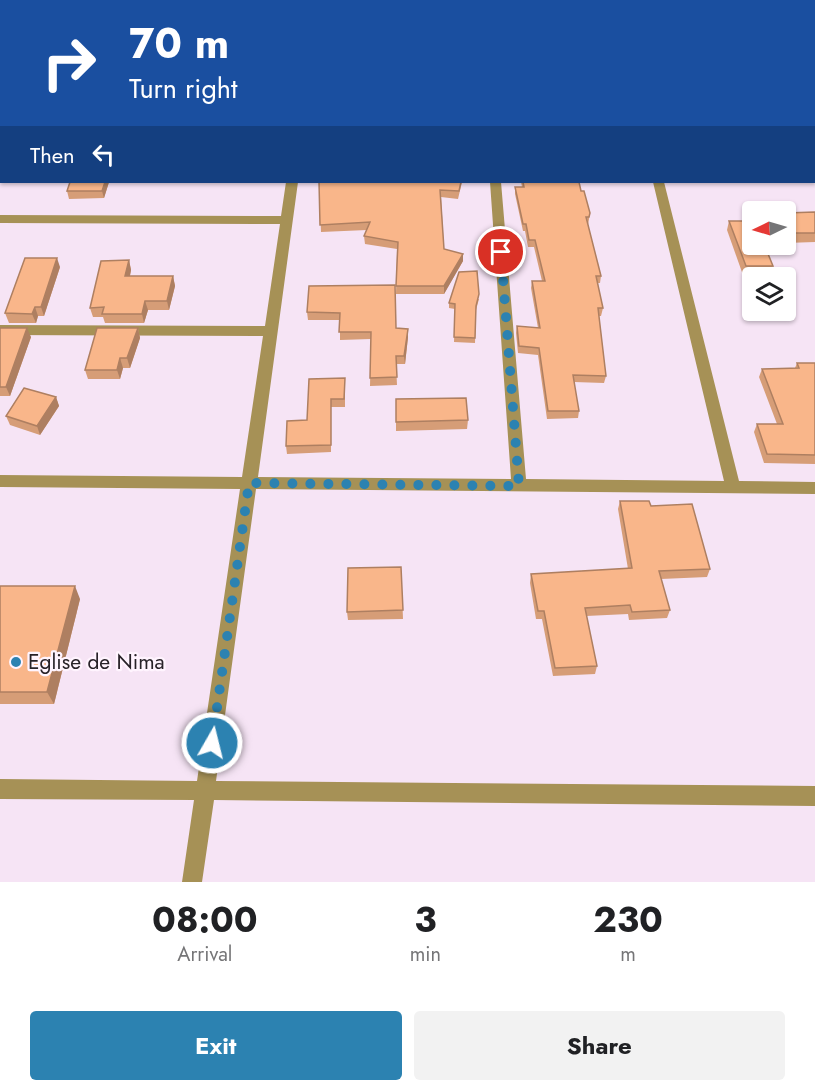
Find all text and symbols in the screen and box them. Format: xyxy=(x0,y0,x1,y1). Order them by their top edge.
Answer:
text: 70 m xyxy=(129,13,229,74)
icon: right xyxy=(30,24,108,102)
text: Turn right xyxy=(129,69,237,108)
icon: left xyxy=(87,138,120,171)
text: Then xyxy=(30,139,75,171)
north arrow xyxy=(742,201,796,255)
map controls xyxy=(742,201,796,321)
pin xyxy=(475,226,526,277)
icon: arrive xyxy=(484,235,517,268)
button: layers xyxy=(742,267,796,321)
place label: Eglise de Nima xyxy=(28,647,165,677)
marker: Eglise de Nima xyxy=(9,655,23,669)
position arrow xyxy=(180,711,244,775)
text: 08:00 xyxy=(152,893,258,945)
text: 3 xyxy=(414,893,437,945)
text: 230 xyxy=(593,893,663,945)
text: Arrival xyxy=(177,940,232,969)
text: min xyxy=(410,940,441,969)
text: m xyxy=(620,940,636,969)
button: Exit xyxy=(30,1011,402,1080)
button: Share xyxy=(414,1011,785,1080)

